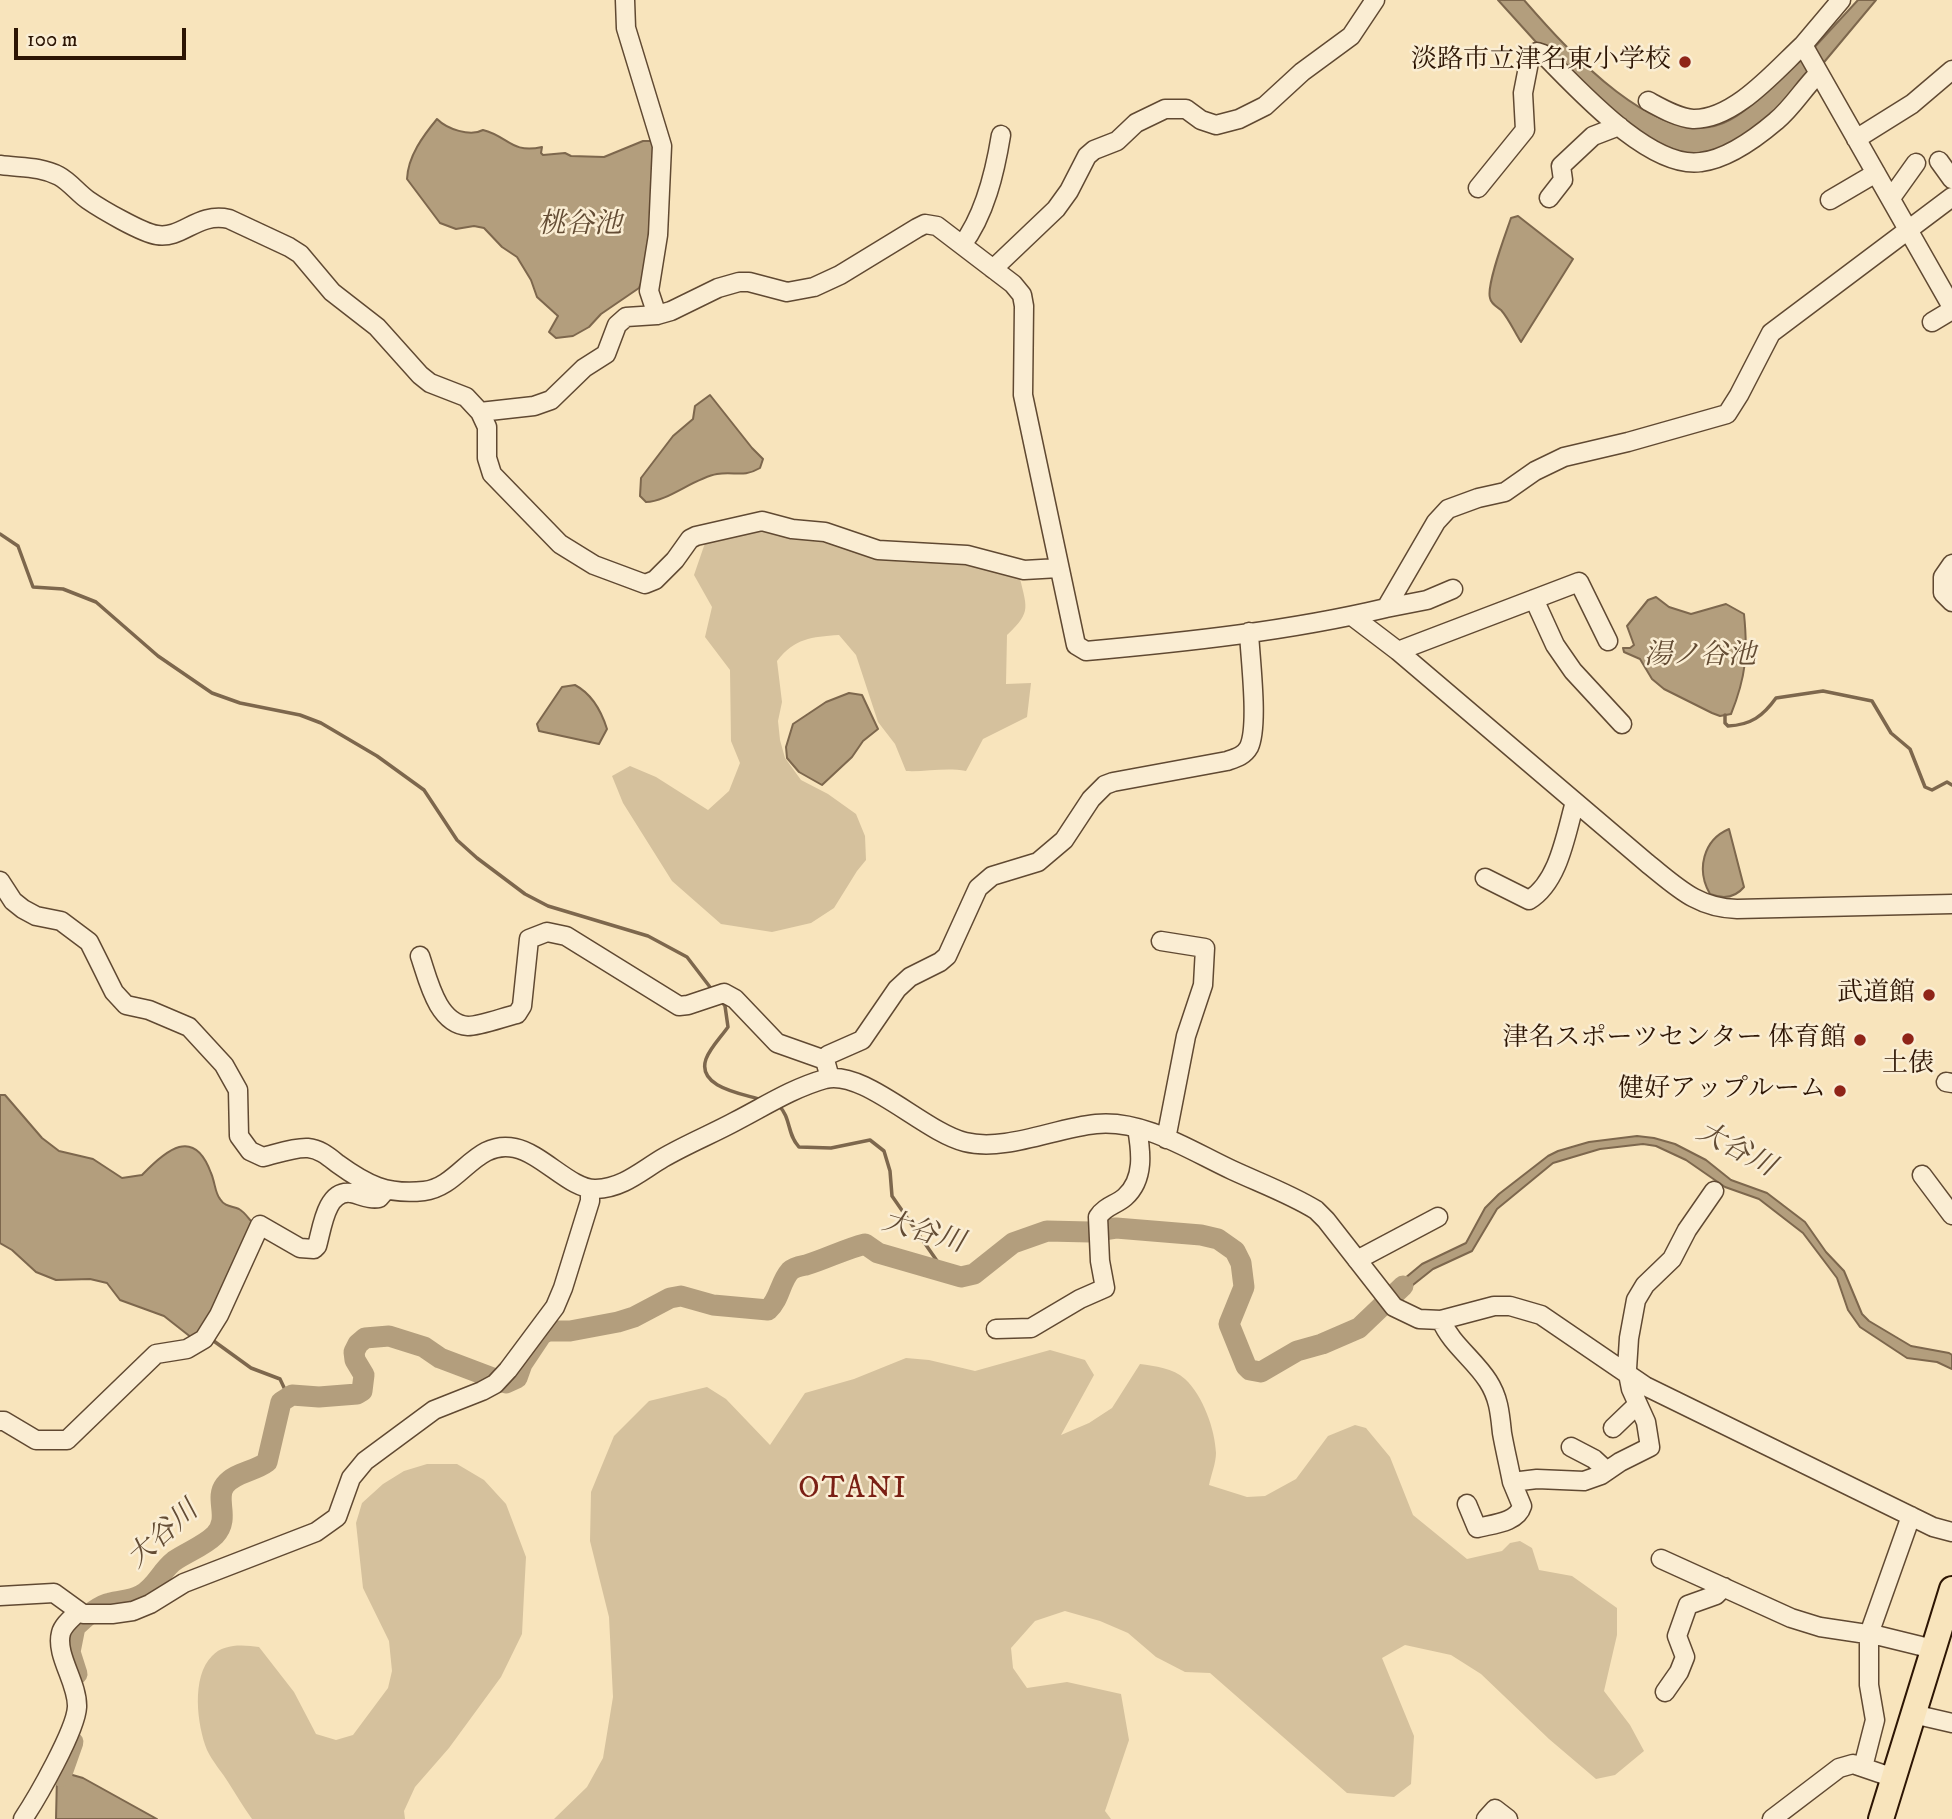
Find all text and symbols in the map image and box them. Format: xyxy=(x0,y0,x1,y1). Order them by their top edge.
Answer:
scale bar xyxy=(18,14,189,58)
text: 100 m xyxy=(27,27,78,53)
place label: 淡路市立津名東小学校 xyxy=(1411,46,1671,78)
marker: 淡路市立津名東小学校 xyxy=(1677,54,1693,70)
water label: 桃谷池 xyxy=(538,209,622,243)
water label: 湯ノ谷池 xyxy=(1644,640,1756,674)
place label: 武道館 xyxy=(1837,979,1915,1011)
marker: 武道館 xyxy=(1921,987,1937,1003)
place label: 津名スポーツセンター 体育館 xyxy=(1502,1024,1846,1056)
marker: 土俵 xyxy=(1900,1031,1916,1047)
marker: 津名スポーツセンター 体育館 xyxy=(1852,1032,1868,1048)
place label: 土俵 xyxy=(1882,1050,1934,1082)
place label: 健好アップルーム xyxy=(1618,1075,1826,1107)
marker: 健好アップルーム xyxy=(1832,1083,1848,1099)
water label: 大谷川 xyxy=(1690,1116,1780,1186)
water label: 大谷川 xyxy=(878,1206,968,1262)
district label: OTANI xyxy=(799,1473,907,1509)
water label: 大谷川 xyxy=(122,1495,206,1577)

